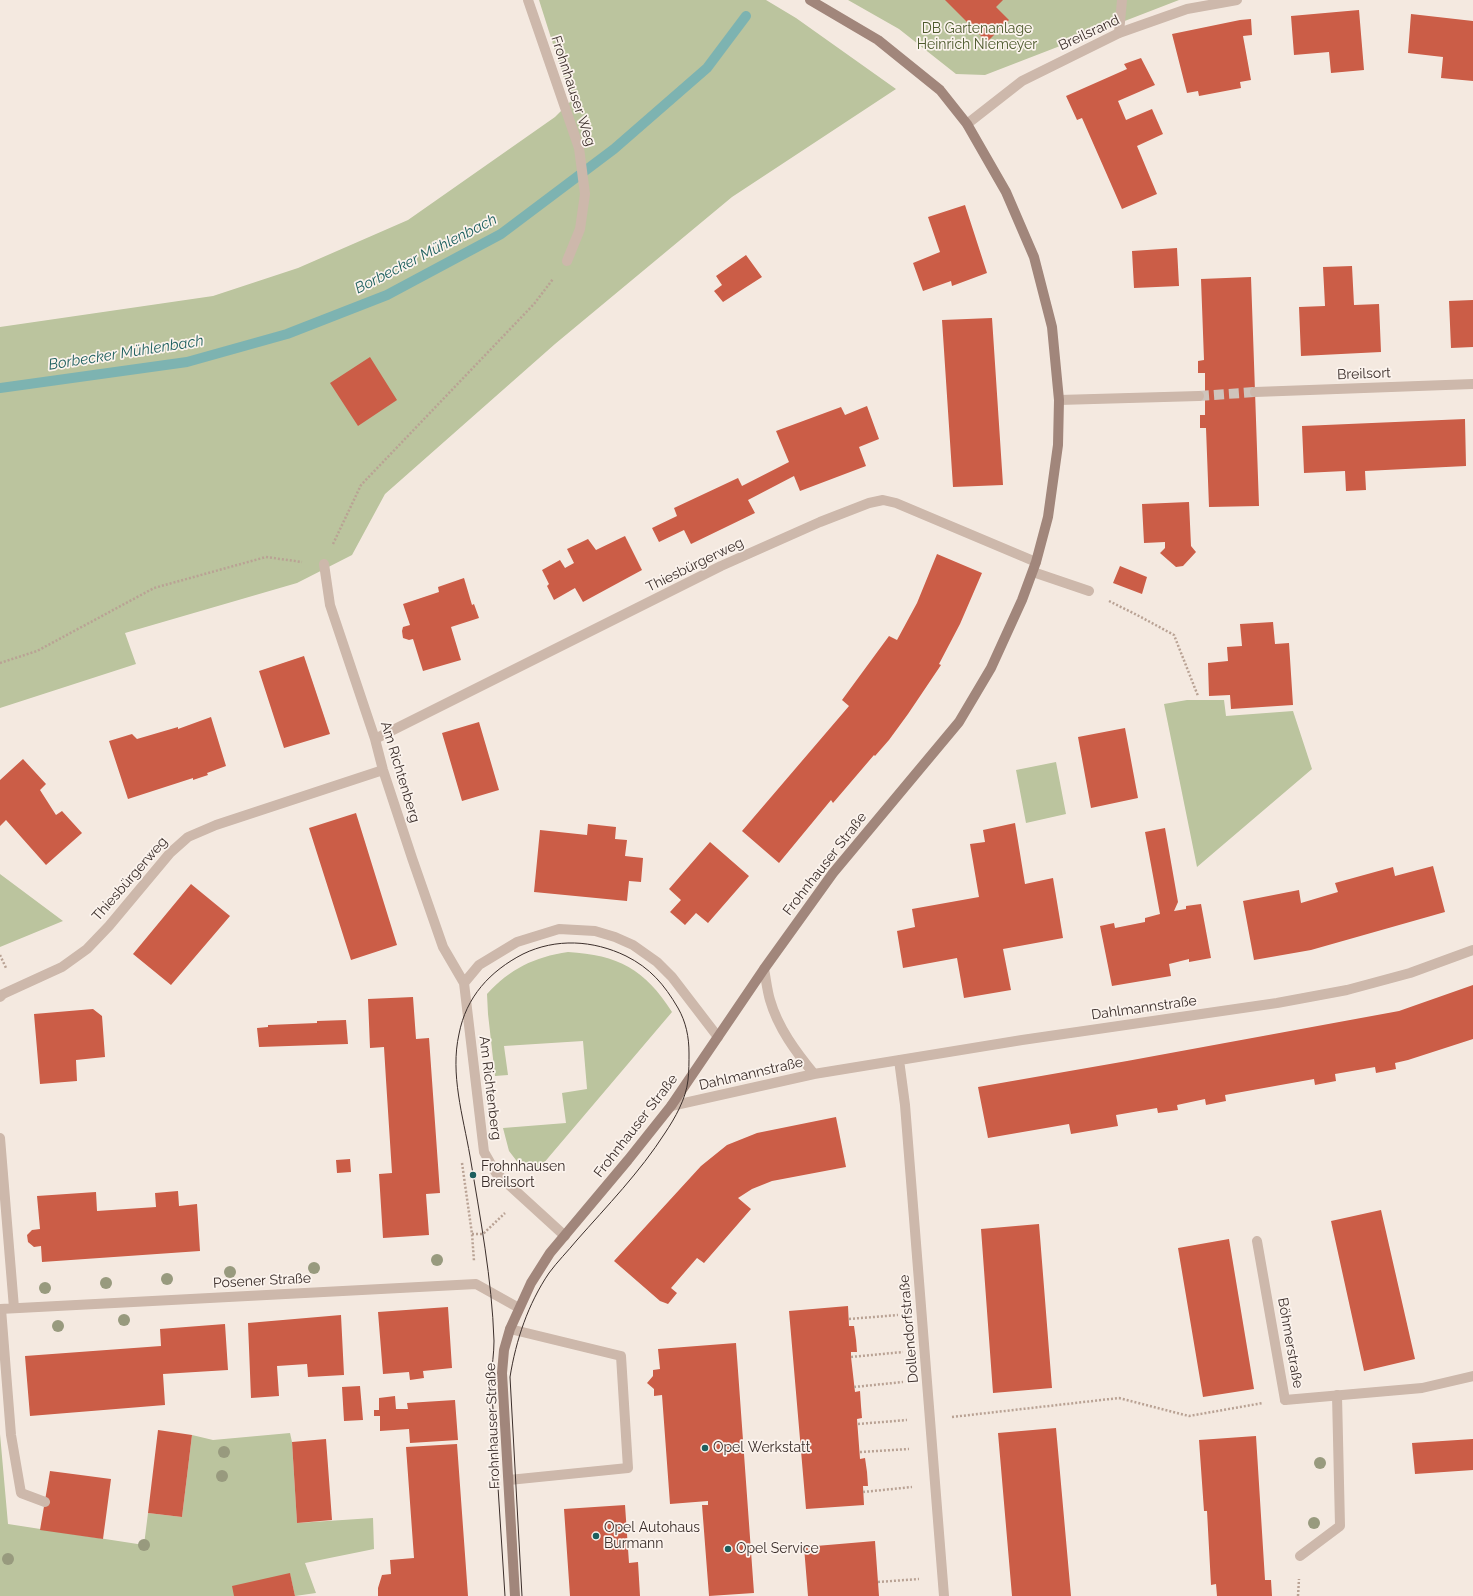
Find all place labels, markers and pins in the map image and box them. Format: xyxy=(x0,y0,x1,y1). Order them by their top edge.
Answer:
place label: Frohnhausen Breilsort xyxy=(481,1159,565,1192)
marker: Frohnhausen Breilsort xyxy=(468,1170,478,1180)
place label: Opel Werkstatt xyxy=(713,1440,810,1456)
marker: Opel Werkstatt xyxy=(700,1443,710,1453)
place label: Opel Autohaus Burmann xyxy=(604,1520,700,1552)
marker: Opel Autohaus Burmann xyxy=(591,1531,601,1541)
place label: Opel Service xyxy=(736,1541,819,1557)
marker: Opel Service xyxy=(723,1544,733,1554)

